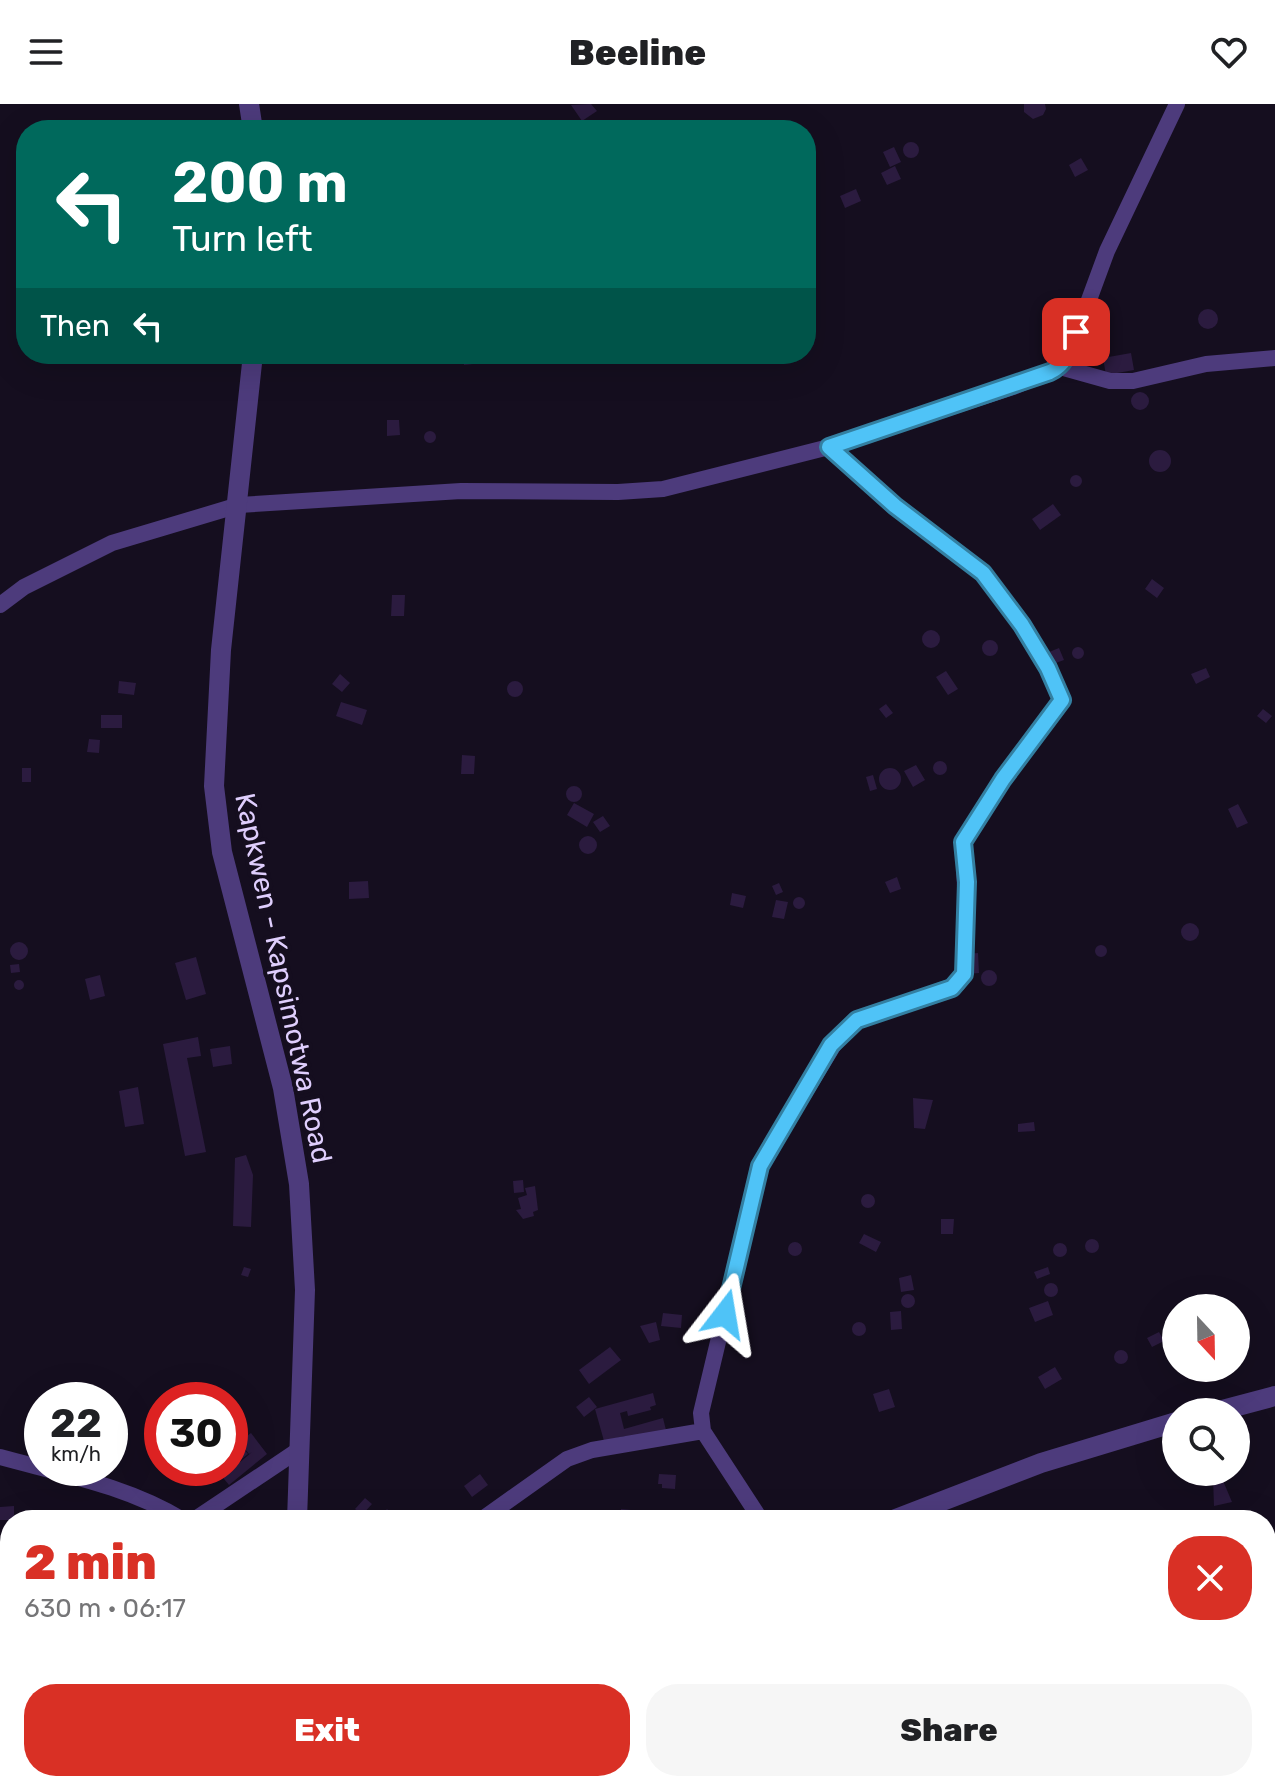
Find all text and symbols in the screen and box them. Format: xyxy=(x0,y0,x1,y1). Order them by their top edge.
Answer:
icon: menu xyxy=(24,30,68,74)
icon: heart xyxy=(1207,30,1251,74)
text: Beeline xyxy=(569,31,706,74)
text: 200 m xyxy=(172,150,348,216)
icon: left xyxy=(40,152,144,256)
text: Turn left xyxy=(172,217,313,260)
pin xyxy=(1042,298,1110,366)
icon: left xyxy=(126,304,170,348)
text: Then xyxy=(40,308,110,344)
icon: arrive xyxy=(1054,310,1098,354)
street label: Kapkwen - Kapsimotwa Road xyxy=(228,790,339,1166)
position arrow xyxy=(683,1272,767,1356)
north arrow xyxy=(1162,1294,1250,1382)
map controls xyxy=(1162,1294,1250,1486)
speed limit sign: 30 xyxy=(144,1382,248,1486)
button: search xyxy=(1162,1398,1250,1486)
text: 22 xyxy=(50,1400,102,1447)
text: km/h xyxy=(51,1442,101,1466)
text: 2 min xyxy=(24,1534,157,1591)
button: close xyxy=(1168,1536,1252,1620)
text: 630 m · 06:17 xyxy=(24,1593,186,1624)
button: Exit xyxy=(24,1684,630,1776)
button: Share xyxy=(646,1684,1252,1776)

